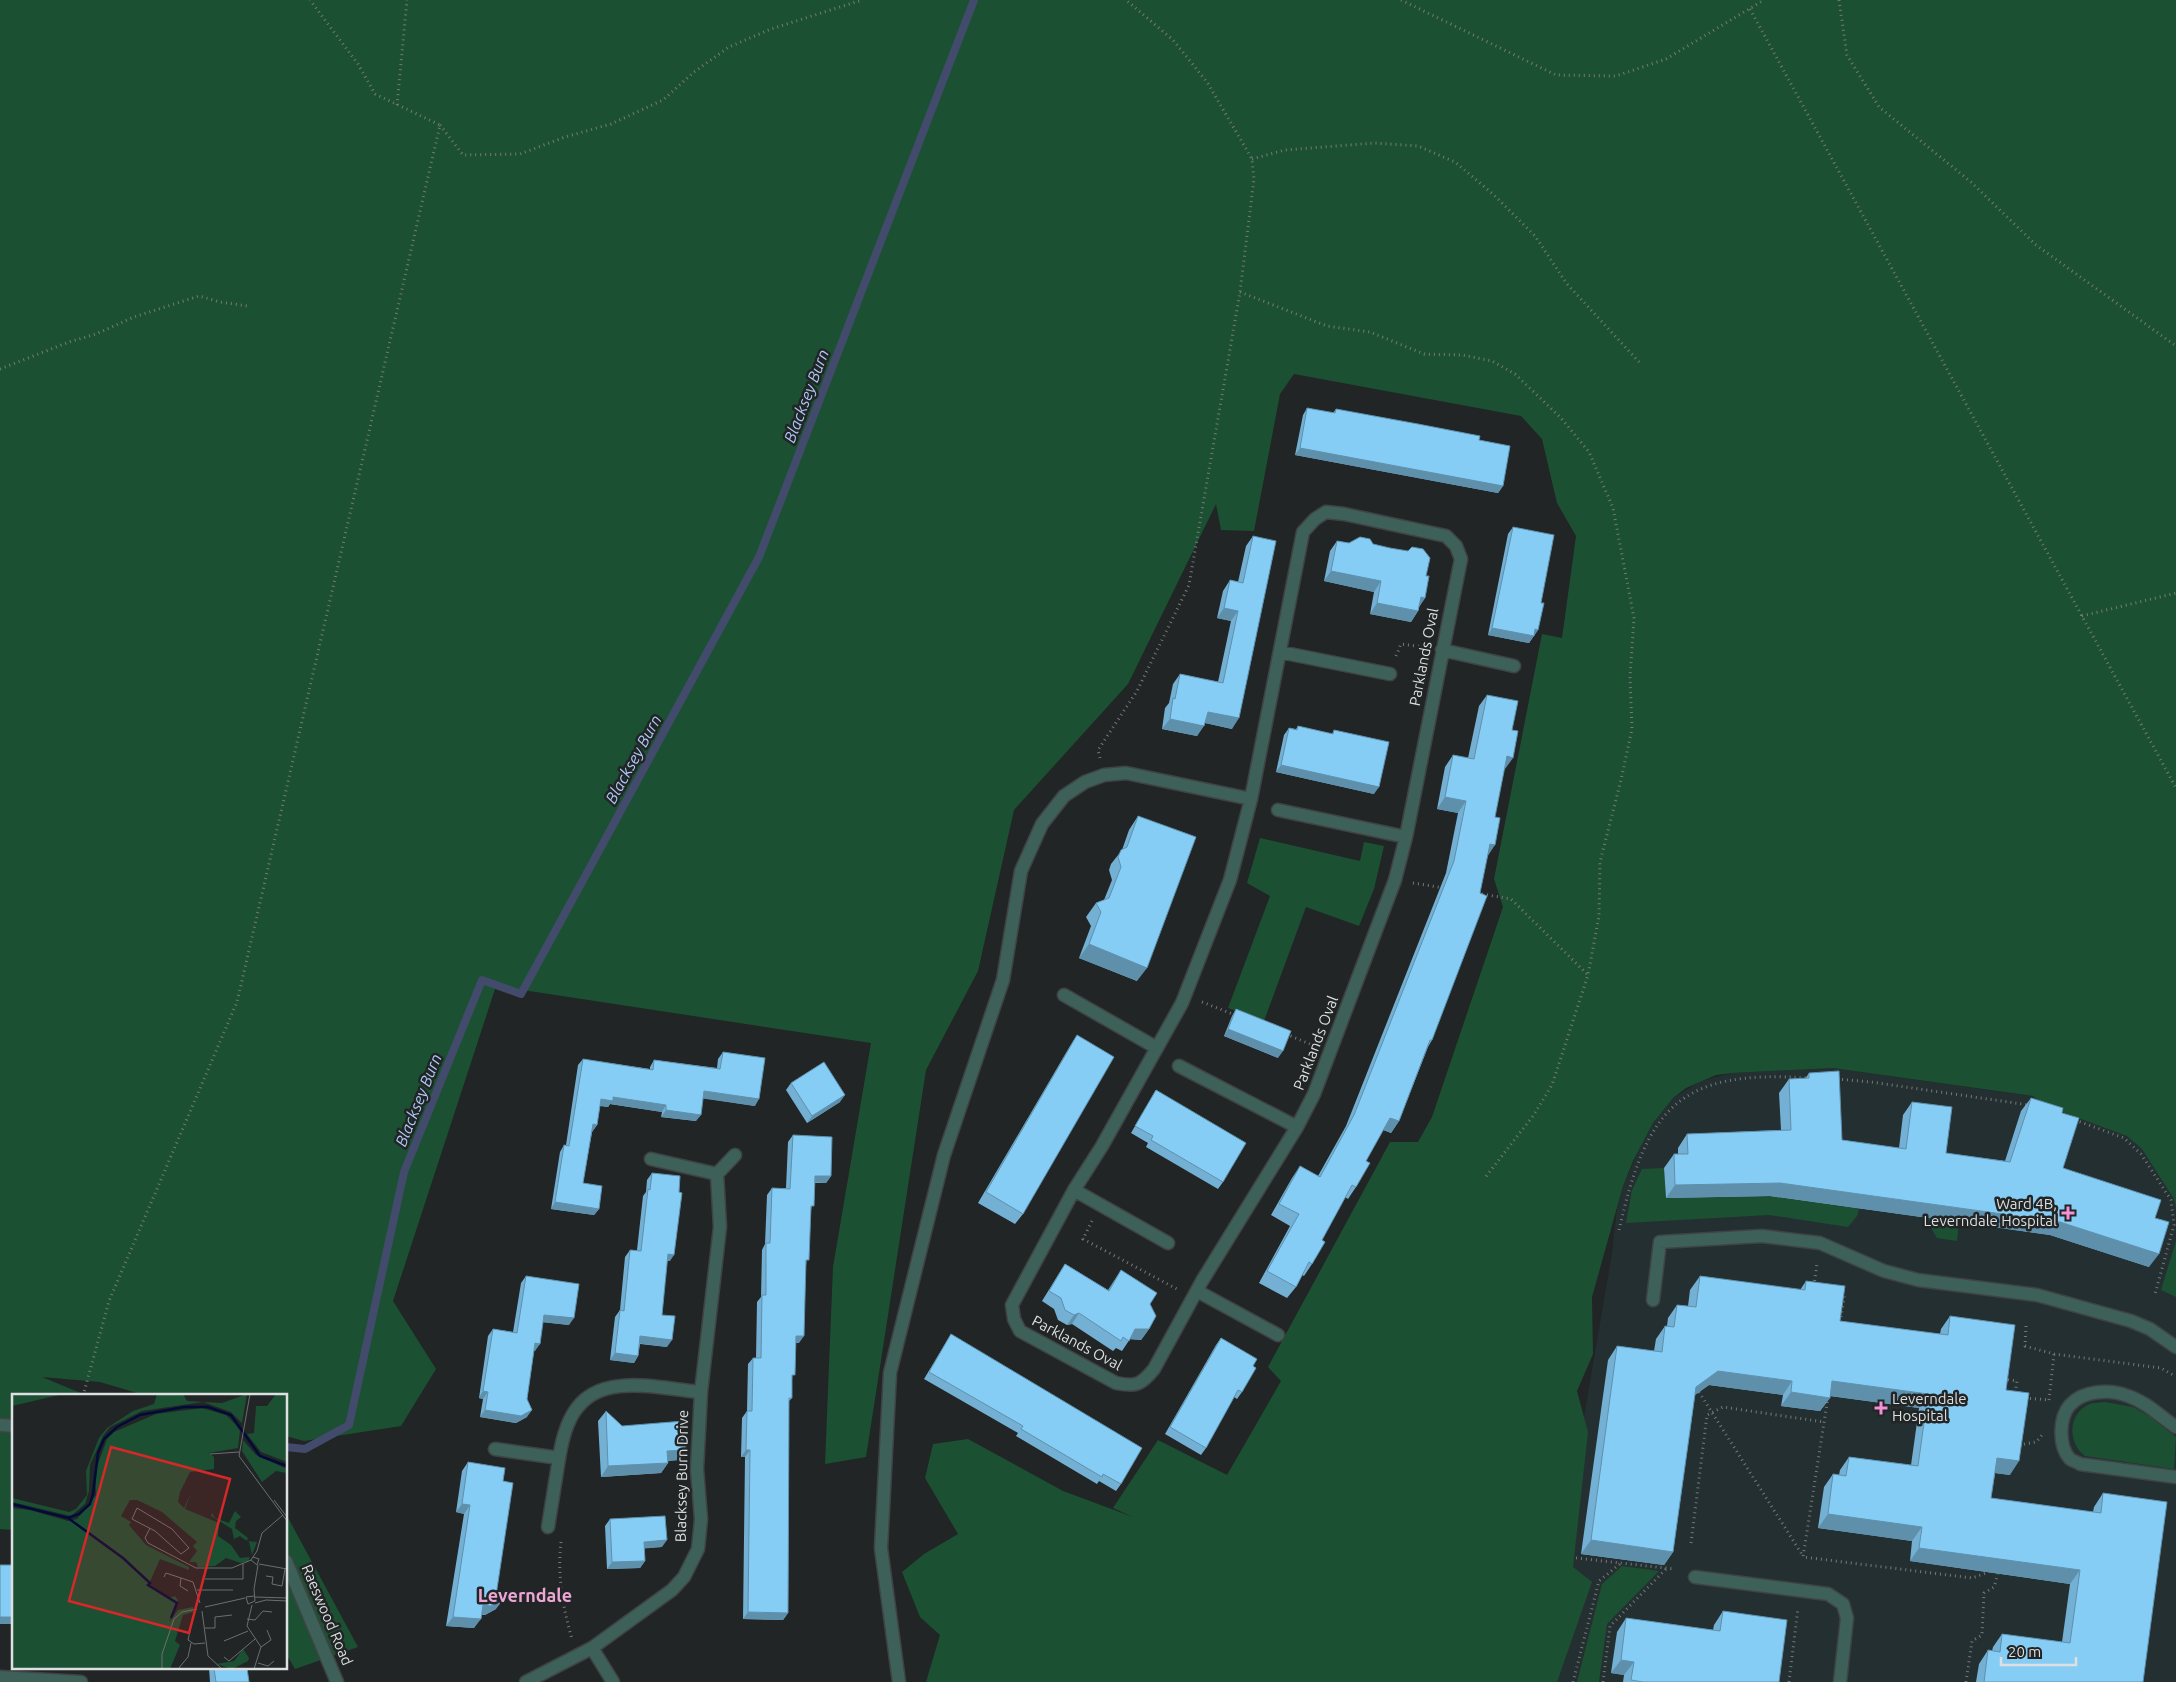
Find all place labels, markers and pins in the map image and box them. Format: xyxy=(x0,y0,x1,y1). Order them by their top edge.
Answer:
place label: Ward 4B, Leverndale Hospital xyxy=(1923,1195,2057,1229)
marker: Ward 4B, Leverndale Hospital xyxy=(2061,1206,2075,1220)
place label: Leverndale Hospital xyxy=(1892,1390,1966,1424)
marker: Leverndale Hospital xyxy=(1874,1401,1888,1415)

